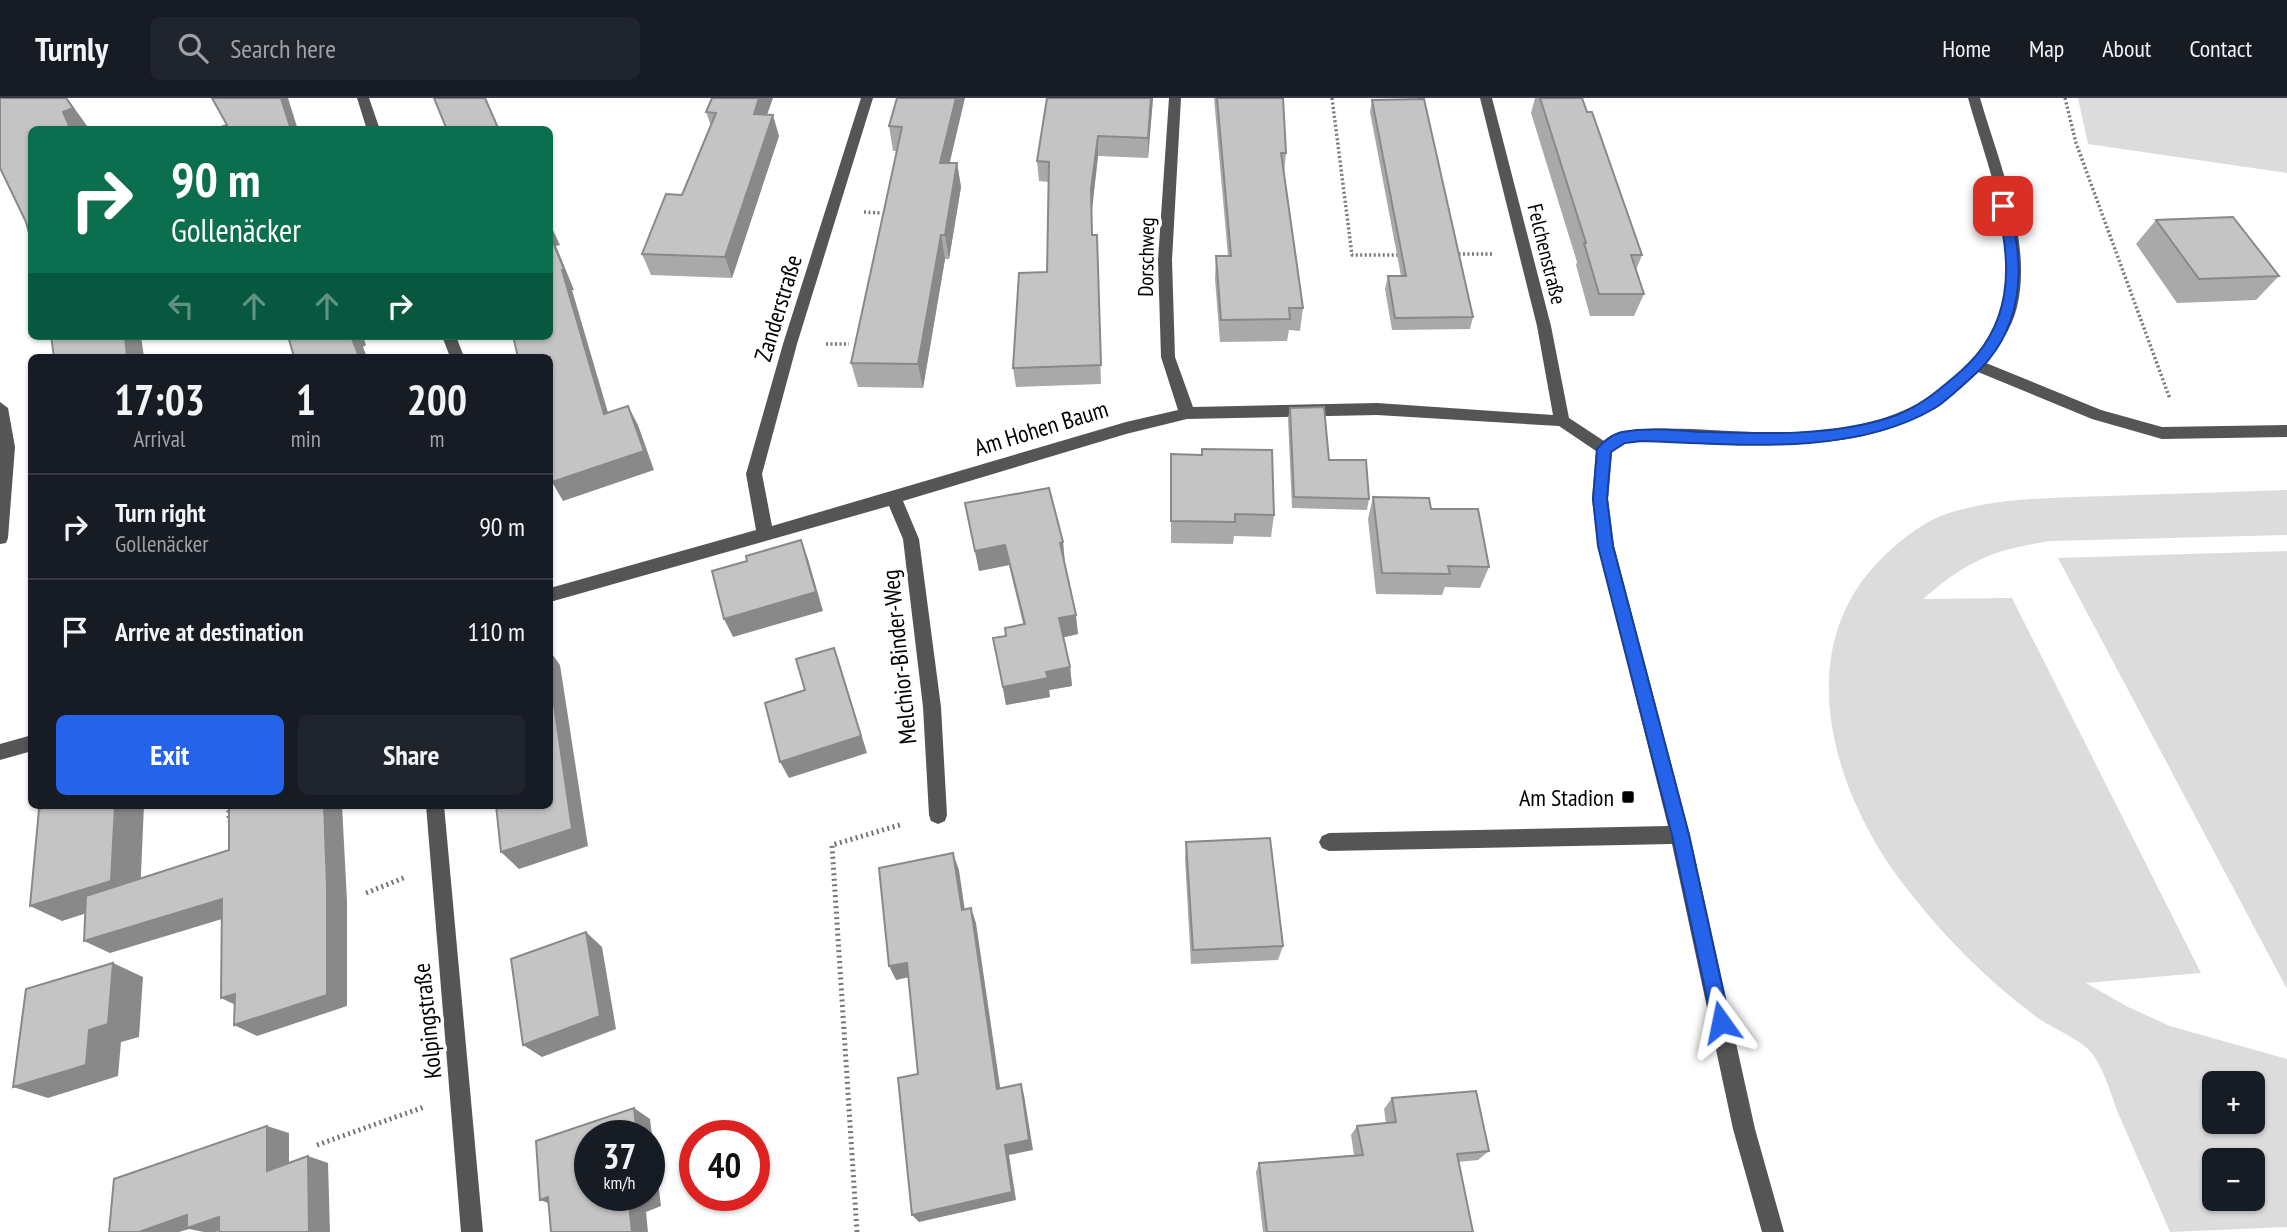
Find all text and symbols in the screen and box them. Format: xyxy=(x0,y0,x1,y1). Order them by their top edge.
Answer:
search box xyxy=(150,17,640,80)
text: Turnly xyxy=(35,27,108,70)
icon: search xyxy=(174,29,212,67)
text: Search here xyxy=(230,32,336,65)
text: Home xyxy=(1942,33,1991,64)
text: Map xyxy=(2029,33,2064,64)
text: About xyxy=(2102,33,2151,64)
text: Contact xyxy=(2189,33,2252,64)
text: 90 m xyxy=(171,147,260,211)
icon: right xyxy=(56,154,147,245)
pin xyxy=(1973,176,2033,236)
icon: arrive xyxy=(1984,187,2022,225)
street label: Felchenstraße xyxy=(1521,201,1573,307)
text: Gollenäcker xyxy=(171,209,301,251)
street label: Dorschweg xyxy=(1132,217,1160,297)
street label: Zanderstraße xyxy=(747,251,809,365)
icon: left xyxy=(162,287,200,325)
icon: ahead xyxy=(235,287,273,325)
icon: ahead xyxy=(308,287,346,325)
icon: right xyxy=(381,287,419,325)
text: 17:03 xyxy=(114,372,205,427)
text: 1 xyxy=(296,372,316,427)
text: 200 xyxy=(407,372,467,427)
street label: Am Hohen Baum xyxy=(970,393,1112,463)
text: Arrival xyxy=(133,424,185,453)
text: min xyxy=(291,424,321,453)
text: m xyxy=(429,424,444,453)
text: Turn right xyxy=(115,496,206,529)
icon: right xyxy=(56,508,94,546)
text: 90 m xyxy=(479,510,525,543)
text: Gollenäcker xyxy=(115,529,208,558)
street label: Melchior-Binder-Weg xyxy=(874,568,924,746)
icon: arrive xyxy=(56,613,94,651)
text: Arrive at destination xyxy=(115,615,304,648)
text: 110 m xyxy=(467,615,525,648)
button: Exit xyxy=(56,715,284,795)
button: Share xyxy=(298,715,525,795)
place label: Am Stadion xyxy=(1519,782,1614,813)
marker: Am Stadion xyxy=(1620,789,1636,805)
street label: Kolpingstraße xyxy=(406,962,448,1080)
position arrow xyxy=(1684,985,1758,1059)
map controls xyxy=(2202,1071,2265,1211)
button: + xyxy=(2202,1071,2265,1134)
speed limit sign: 40 xyxy=(679,1120,770,1211)
text: 37 xyxy=(603,1133,636,1179)
button: − xyxy=(2202,1148,2265,1211)
text: km/h xyxy=(604,1171,635,1194)

